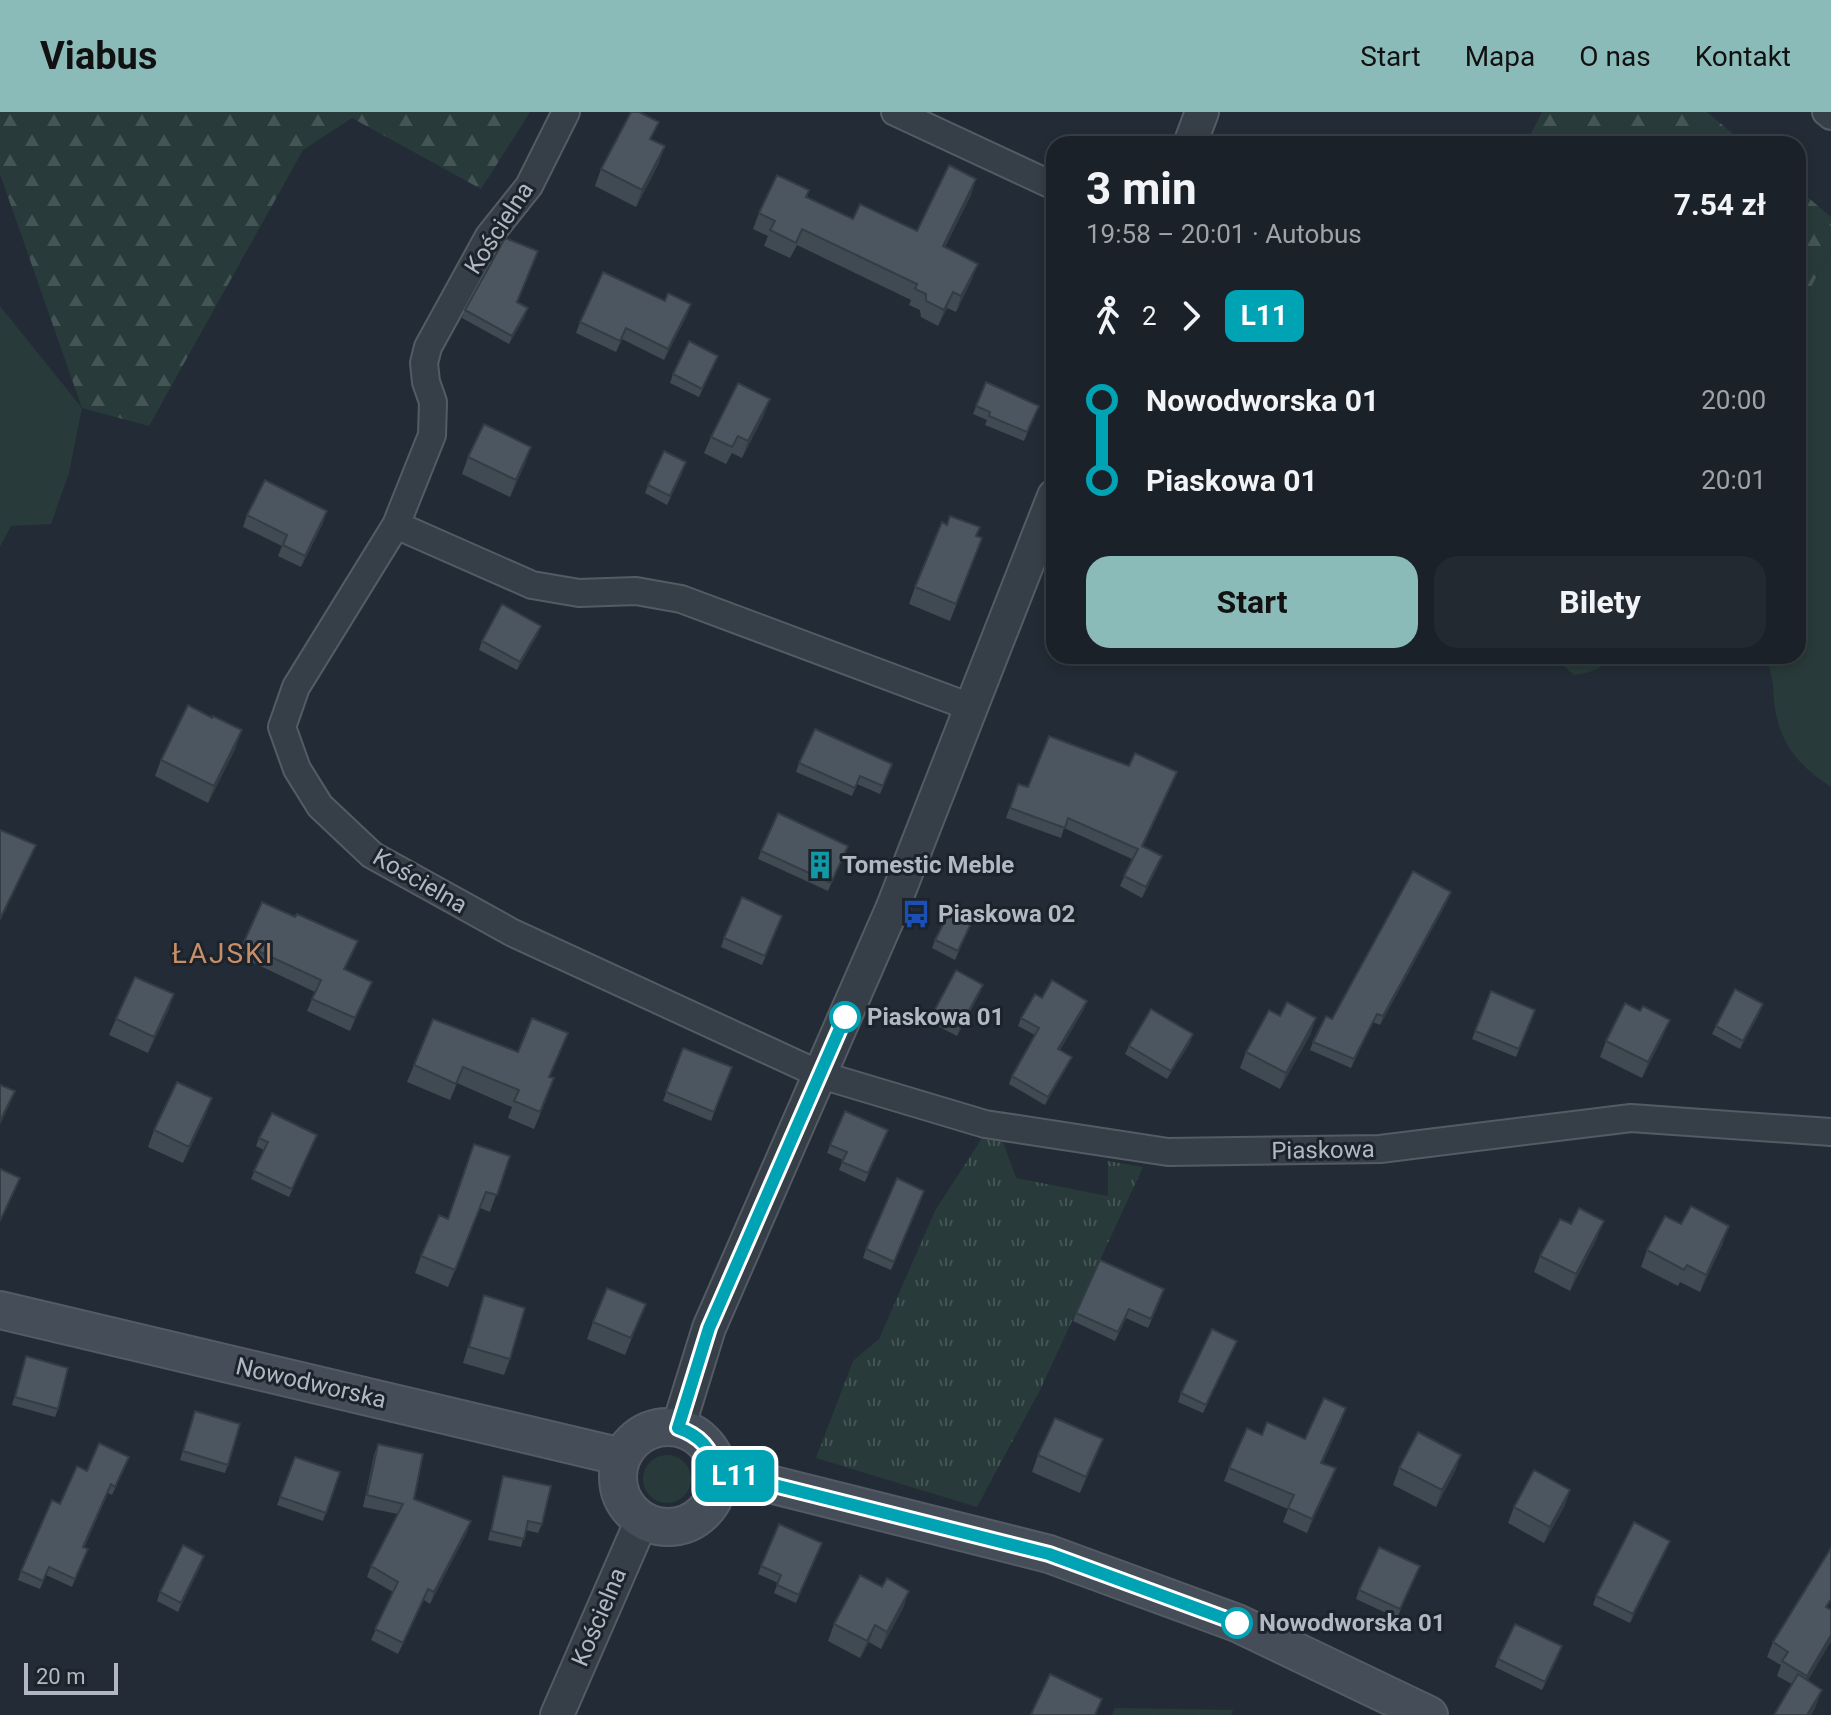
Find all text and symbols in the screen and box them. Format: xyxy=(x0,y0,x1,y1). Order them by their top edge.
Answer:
text: Viabus xyxy=(40,34,157,78)
text: Start xyxy=(1360,40,1421,73)
text: Mapa xyxy=(1465,40,1535,73)
text: O nas xyxy=(1579,40,1651,73)
text: Kontakt xyxy=(1695,40,1791,73)
text: 3 min xyxy=(1086,163,1197,215)
street label: Kościelna xyxy=(459,177,539,279)
text: 7.54 zł xyxy=(1674,187,1766,222)
text: 19:58 – 20:01 · Autobus xyxy=(1086,219,1362,249)
icon: walk xyxy=(1086,294,1130,338)
icon: forward xyxy=(1169,294,1213,338)
text: L11 xyxy=(1241,299,1288,332)
text: 2 xyxy=(1142,301,1157,331)
text: Nowodworska 01 xyxy=(1146,383,1379,418)
text: 20:00 xyxy=(1701,385,1766,415)
text: Piaskowa 01 xyxy=(1146,463,1318,498)
text: 20:01 xyxy=(1701,465,1766,495)
button: Start xyxy=(1086,556,1418,648)
button: Bilety xyxy=(1434,556,1766,648)
street label: Kościelna xyxy=(368,843,472,919)
building icon: Tomestic Meble xyxy=(805,850,835,880)
place label: Tomestic Meble xyxy=(842,851,1014,879)
bus stop icon: Piaskowa 02 xyxy=(901,899,931,929)
place label: Piaskowa 02 xyxy=(938,900,1075,928)
district label: ŁAJSKI xyxy=(172,937,274,970)
marker: Piaskowa 01 xyxy=(830,1002,860,1032)
place label: Piaskowa 01 xyxy=(867,1003,1004,1031)
street label: Piaskowa xyxy=(1271,1135,1375,1165)
street label: Nowodworska xyxy=(233,1352,389,1414)
line badge: L11 xyxy=(689,1450,781,1502)
text: L11 xyxy=(711,1459,759,1492)
street label: Kościelna xyxy=(566,1564,632,1670)
marker: Nowodworska 01 xyxy=(1222,1608,1252,1638)
place label: Nowodworska 01 xyxy=(1259,1609,1446,1637)
scale bar xyxy=(24,1659,118,1695)
text: 20 m xyxy=(36,1664,85,1689)

